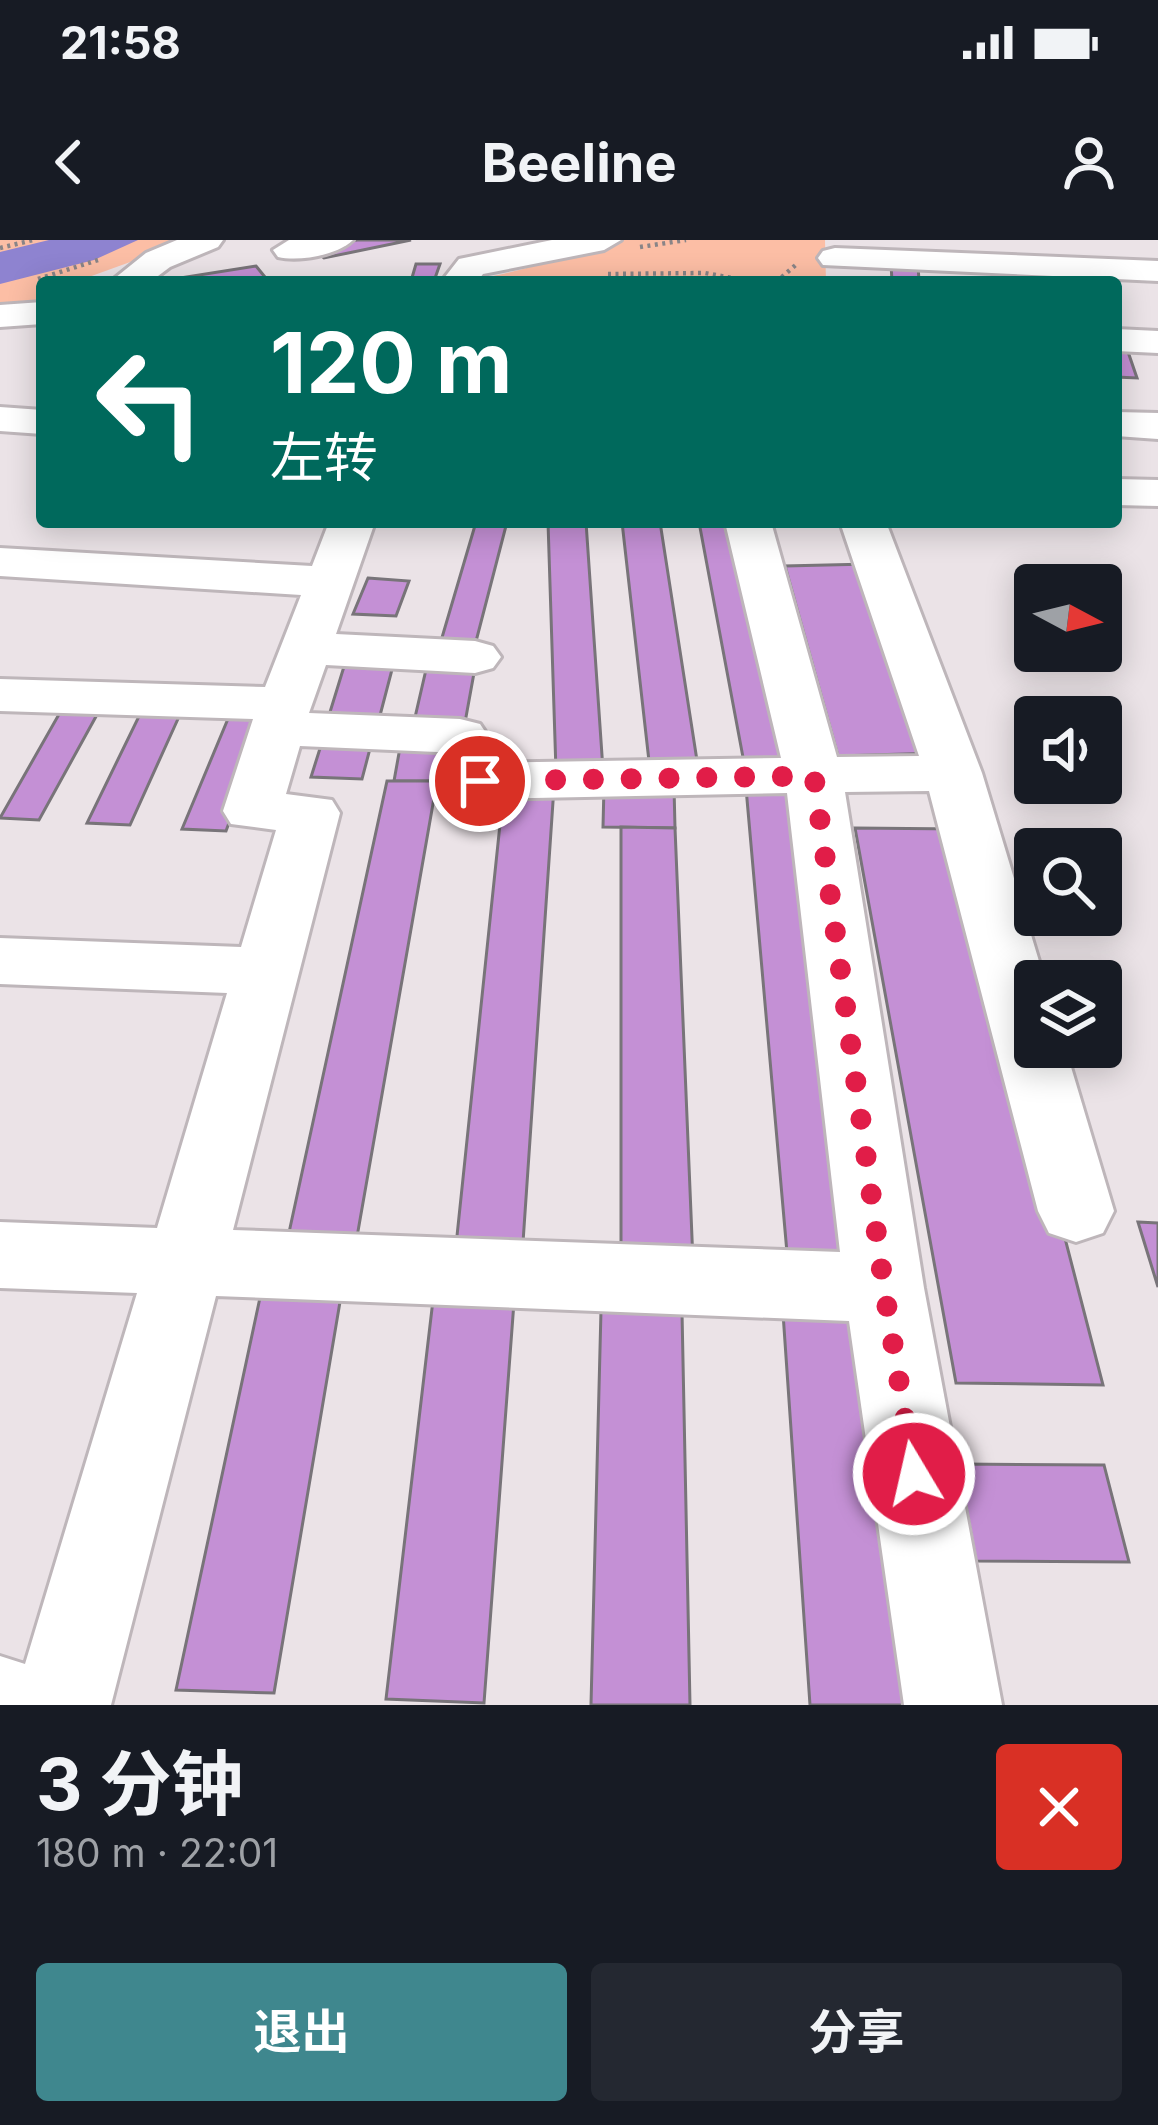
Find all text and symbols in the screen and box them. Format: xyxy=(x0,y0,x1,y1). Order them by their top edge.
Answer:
text: 21:58 xyxy=(60,15,181,70)
icon: back xyxy=(36,129,102,195)
icon: person xyxy=(1056,129,1122,195)
text: Beeline xyxy=(481,130,677,195)
text: 120 m xyxy=(270,312,512,413)
icon: left xyxy=(72,324,228,480)
text: 左转 xyxy=(270,425,378,490)
north arrow xyxy=(1014,564,1122,672)
map controls xyxy=(1014,564,1122,1068)
button: sound xyxy=(1014,696,1122,804)
pin xyxy=(429,730,531,832)
icon: arrive xyxy=(447,748,513,814)
button: search xyxy=(1014,828,1122,936)
button: layers xyxy=(1014,960,1122,1068)
position arrow xyxy=(851,1411,977,1537)
text: 3 分钟 xyxy=(36,1740,244,1827)
button: close xyxy=(996,1744,1122,1870)
text: 180 m · 22:01 xyxy=(36,1829,278,1876)
button: 退出 xyxy=(36,1963,567,2101)
button: 分享 xyxy=(591,1963,1122,2101)

